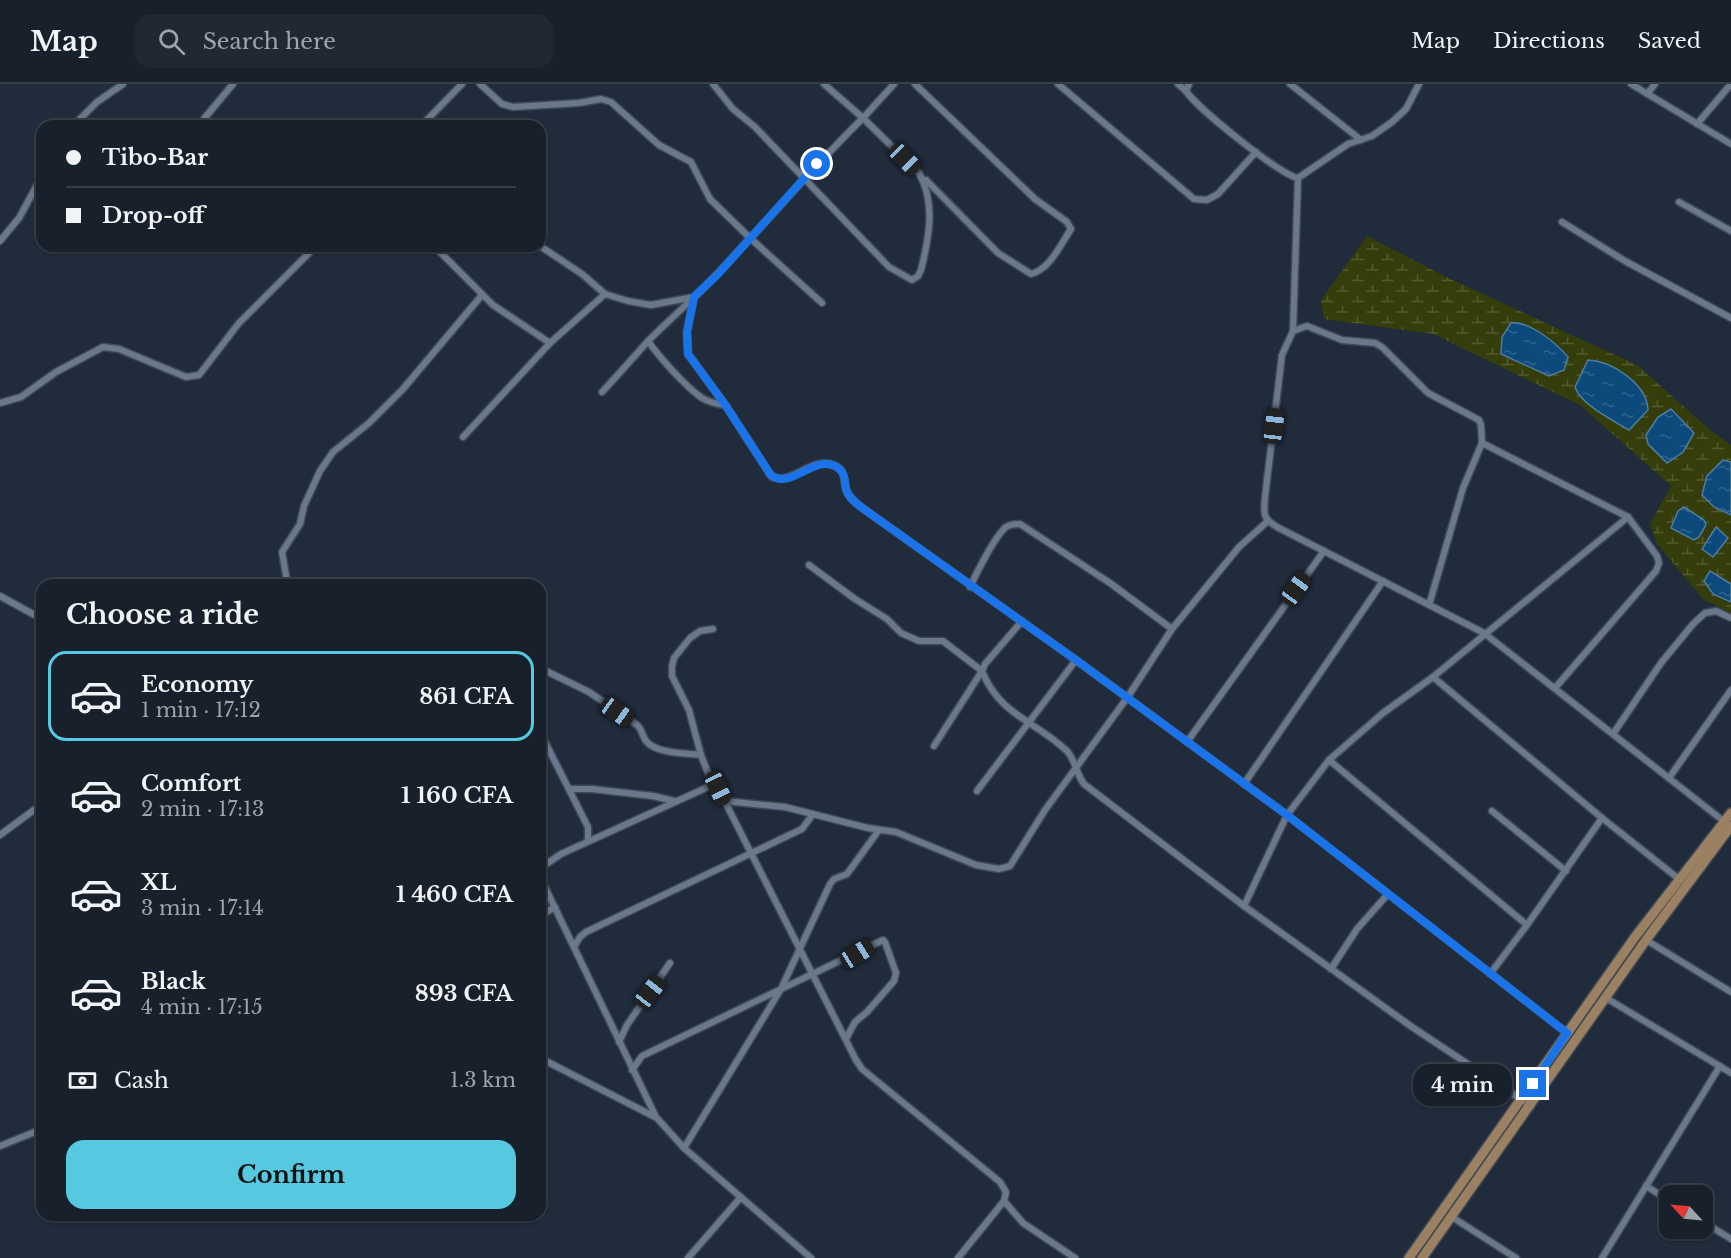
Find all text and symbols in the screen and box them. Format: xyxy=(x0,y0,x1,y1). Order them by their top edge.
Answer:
search box xyxy=(134,14,554,68)
text: Map xyxy=(30,24,98,59)
icon: search xyxy=(155,25,188,58)
text: Search here xyxy=(203,28,336,55)
text: Map xyxy=(1411,28,1460,54)
text: Directions xyxy=(1493,28,1605,54)
text: Saved xyxy=(1638,28,1701,54)
car xyxy=(886,140,924,178)
text: Tibo-Bar xyxy=(102,144,208,171)
route start xyxy=(803,150,830,177)
text: Drop-off xyxy=(102,202,204,229)
car xyxy=(1263,407,1285,445)
car xyxy=(1278,569,1314,609)
text: Choose a ride xyxy=(66,598,259,631)
icon: car xyxy=(69,669,123,723)
text: Economy xyxy=(141,671,253,698)
text: 861 CFA xyxy=(419,683,513,710)
car xyxy=(597,694,637,730)
text: 1 min · 17:12 xyxy=(141,698,261,722)
icon: car xyxy=(69,768,123,822)
car xyxy=(702,768,734,808)
text: Comfort xyxy=(141,770,241,797)
text: 1 160 CFA xyxy=(401,782,513,809)
text: 2 min · 17:13 xyxy=(141,797,264,821)
icon: car xyxy=(69,867,123,921)
text: XL xyxy=(141,869,176,896)
text: 1 460 CFA xyxy=(396,881,513,908)
text: 3 min · 17:14 xyxy=(141,896,264,920)
car xyxy=(837,937,877,971)
icon: car xyxy=(69,966,123,1020)
text: Black xyxy=(141,968,206,995)
car xyxy=(632,972,668,1012)
text: 893 CFA xyxy=(415,980,513,1007)
text: 4 min · 17:15 xyxy=(141,995,263,1019)
callout: 4 min xyxy=(1413,1063,1512,1105)
icon: cash xyxy=(66,1064,99,1097)
text: Cash xyxy=(114,1067,169,1094)
text: 1.3 km xyxy=(450,1068,516,1092)
route end xyxy=(1519,1070,1546,1097)
text: 4 min xyxy=(1431,1073,1494,1097)
button: Confirm xyxy=(66,1140,516,1209)
north arrow xyxy=(1659,1185,1713,1239)
map controls xyxy=(1659,1185,1713,1239)

